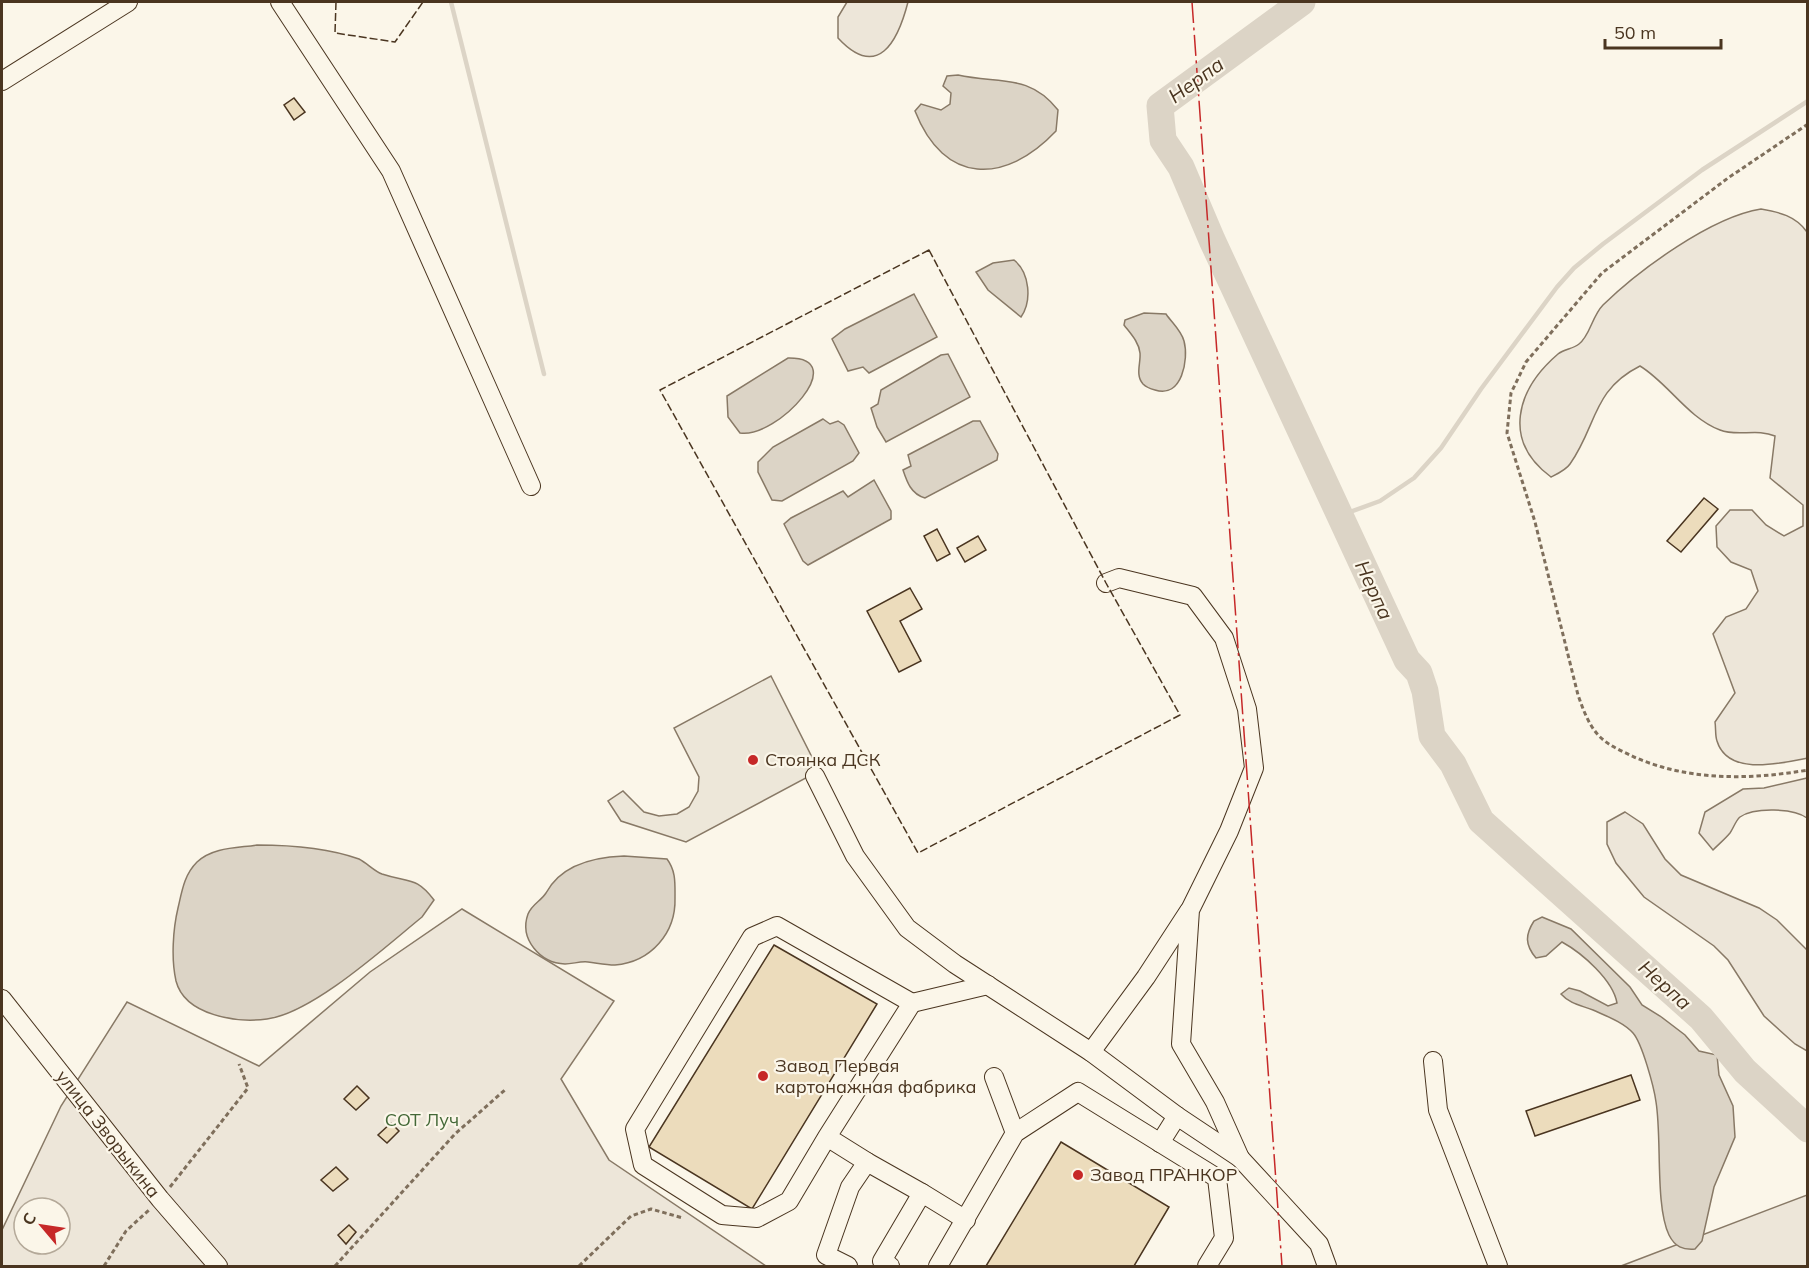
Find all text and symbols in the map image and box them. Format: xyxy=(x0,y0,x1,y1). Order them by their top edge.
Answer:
scale bar xyxy=(1605,12,1720,50)
text: 50 m xyxy=(1614,21,1656,44)
water label: Нерпа xyxy=(1163,51,1228,108)
water label: Нерпа xyxy=(1350,556,1399,623)
place label: Стоянка ДСК xyxy=(765,748,881,771)
marker: Стоянка ДСК xyxy=(746,753,760,767)
water label: Нерпа xyxy=(1634,954,1697,1015)
place label: Завод Первая картонажная фабрика xyxy=(775,1054,976,1098)
street label: улица Зворыкина xyxy=(51,1065,165,1202)
marker: Завод Первая картонажная фабрика xyxy=(756,1069,770,1083)
park label: СОТ Луч xyxy=(385,1108,459,1131)
place label: Завод ПРАНКОР xyxy=(1090,1163,1237,1186)
marker: Завод ПРАНКОР xyxy=(1071,1168,1085,1182)
north arrow xyxy=(12,1196,72,1256)
text: С xyxy=(17,1209,40,1228)

